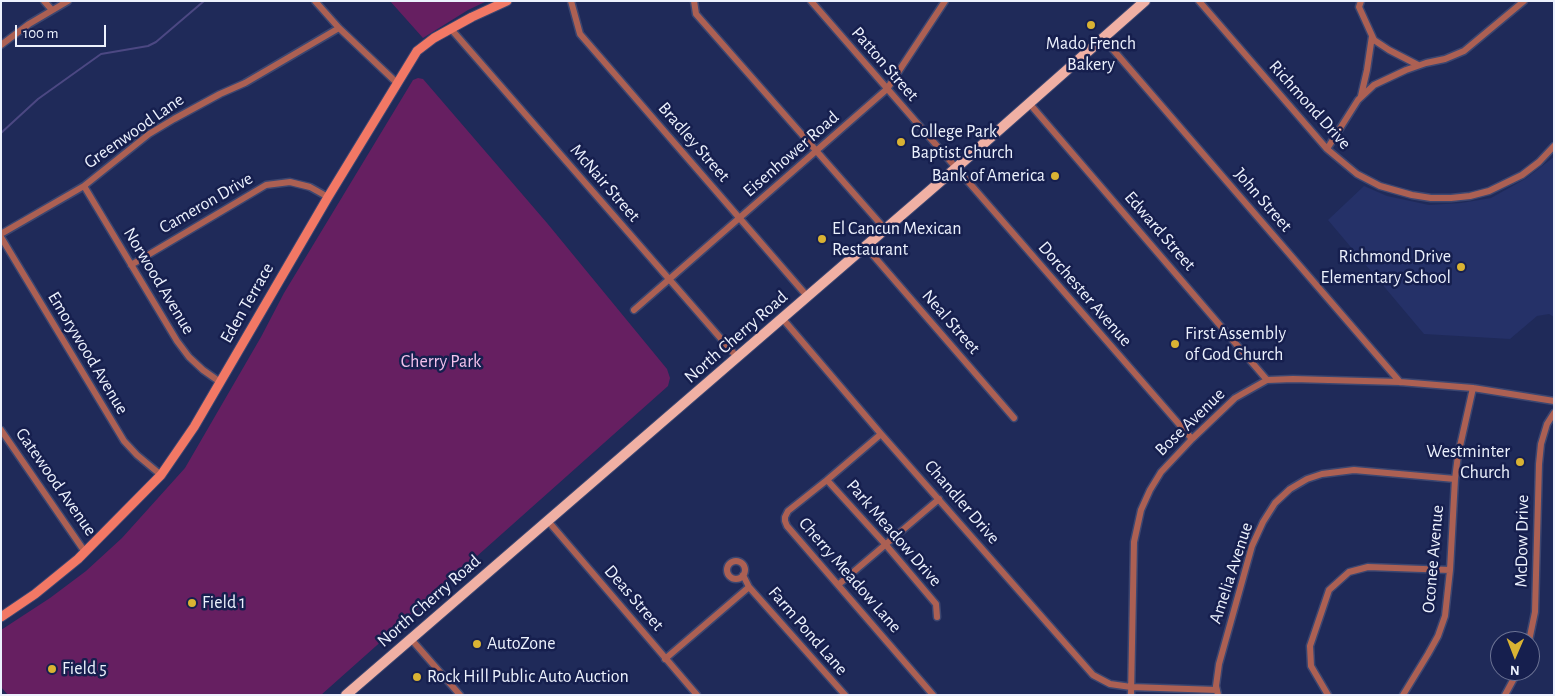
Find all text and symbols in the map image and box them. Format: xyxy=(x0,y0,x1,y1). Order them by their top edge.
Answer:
scale bar xyxy=(18,15,109,47)
marker: Mado French Bakery xyxy=(1085,19,1097,31)
street label: Patton Street xyxy=(847,22,923,106)
text: 100 m xyxy=(23,26,58,41)
place label: Mado French Bakery xyxy=(1046,33,1136,76)
street label: Richmond Drive xyxy=(1264,56,1356,154)
street label: Greenwood Lane xyxy=(80,89,188,173)
street label: Bradley Street xyxy=(654,98,734,186)
street label: Eisenhower Road xyxy=(739,106,843,202)
place label: College Park Baptist Church xyxy=(911,121,1013,163)
marker: College Park Baptist Church xyxy=(895,136,907,148)
street label: McNair Street xyxy=(565,140,645,226)
street label: John Street xyxy=(1229,164,1297,236)
place label: Bank of America xyxy=(932,165,1045,187)
street label: Cameron Drive xyxy=(155,168,257,238)
marker: Bank of America xyxy=(1049,170,1061,182)
street label: Edward Street xyxy=(1120,187,1200,275)
place label: El Cancun Mexican Restaurant xyxy=(832,218,962,260)
street label: Norwood Avenue xyxy=(119,224,199,338)
marker: El Cancun Mexican Restaurant xyxy=(816,233,828,245)
street label: Dorchester Avenue xyxy=(1033,237,1137,351)
place label: Richmond Drive Elementary School xyxy=(1321,246,1451,288)
street label: Eden Terrace xyxy=(215,259,279,347)
marker: Richmond Drive Elementary School xyxy=(1455,261,1467,273)
street label: Neal Street xyxy=(917,285,985,359)
street label: North Cherry Road xyxy=(680,286,792,388)
street label: Emorywood Avenue xyxy=(43,288,133,418)
place label: First Assembly of God Church xyxy=(1185,323,1286,366)
marker: First Assembly of God Church xyxy=(1169,338,1181,350)
park label: Cherry Park xyxy=(401,351,481,373)
street label: Bose Avenue xyxy=(1151,383,1229,461)
street label: Gatewood Avenue xyxy=(11,424,101,540)
place label: Westminter Church xyxy=(1426,441,1510,484)
street label: Chandler Drive xyxy=(920,456,1004,548)
marker: Westminter Church xyxy=(1514,456,1526,468)
street label: Park Meadow Drive xyxy=(842,475,946,591)
street label: McDow Drive xyxy=(1510,494,1534,588)
street label: Oconee Avenue xyxy=(1418,504,1448,614)
street label: Cherry Meadow Lane xyxy=(794,513,906,637)
street label: Amelia Avenue xyxy=(1204,520,1258,626)
street label: North Cherry Road xyxy=(373,550,485,652)
street label: Deas Street xyxy=(600,561,668,635)
street label: Farm Pond Lane xyxy=(764,582,852,680)
place label: Field 1 xyxy=(202,592,245,614)
marker: Field 1 xyxy=(186,597,198,609)
north arrow xyxy=(1490,631,1540,681)
place label: AutoZone xyxy=(487,633,556,655)
marker: AutoZone xyxy=(471,638,483,650)
place label: Field 5 xyxy=(62,658,107,680)
marker: Field 5 xyxy=(46,663,58,675)
text: N xyxy=(1510,663,1520,677)
place label: Rock Hill Public Auto Auction xyxy=(427,666,629,688)
marker: Rock Hill Public Auto Auction xyxy=(411,671,423,683)

